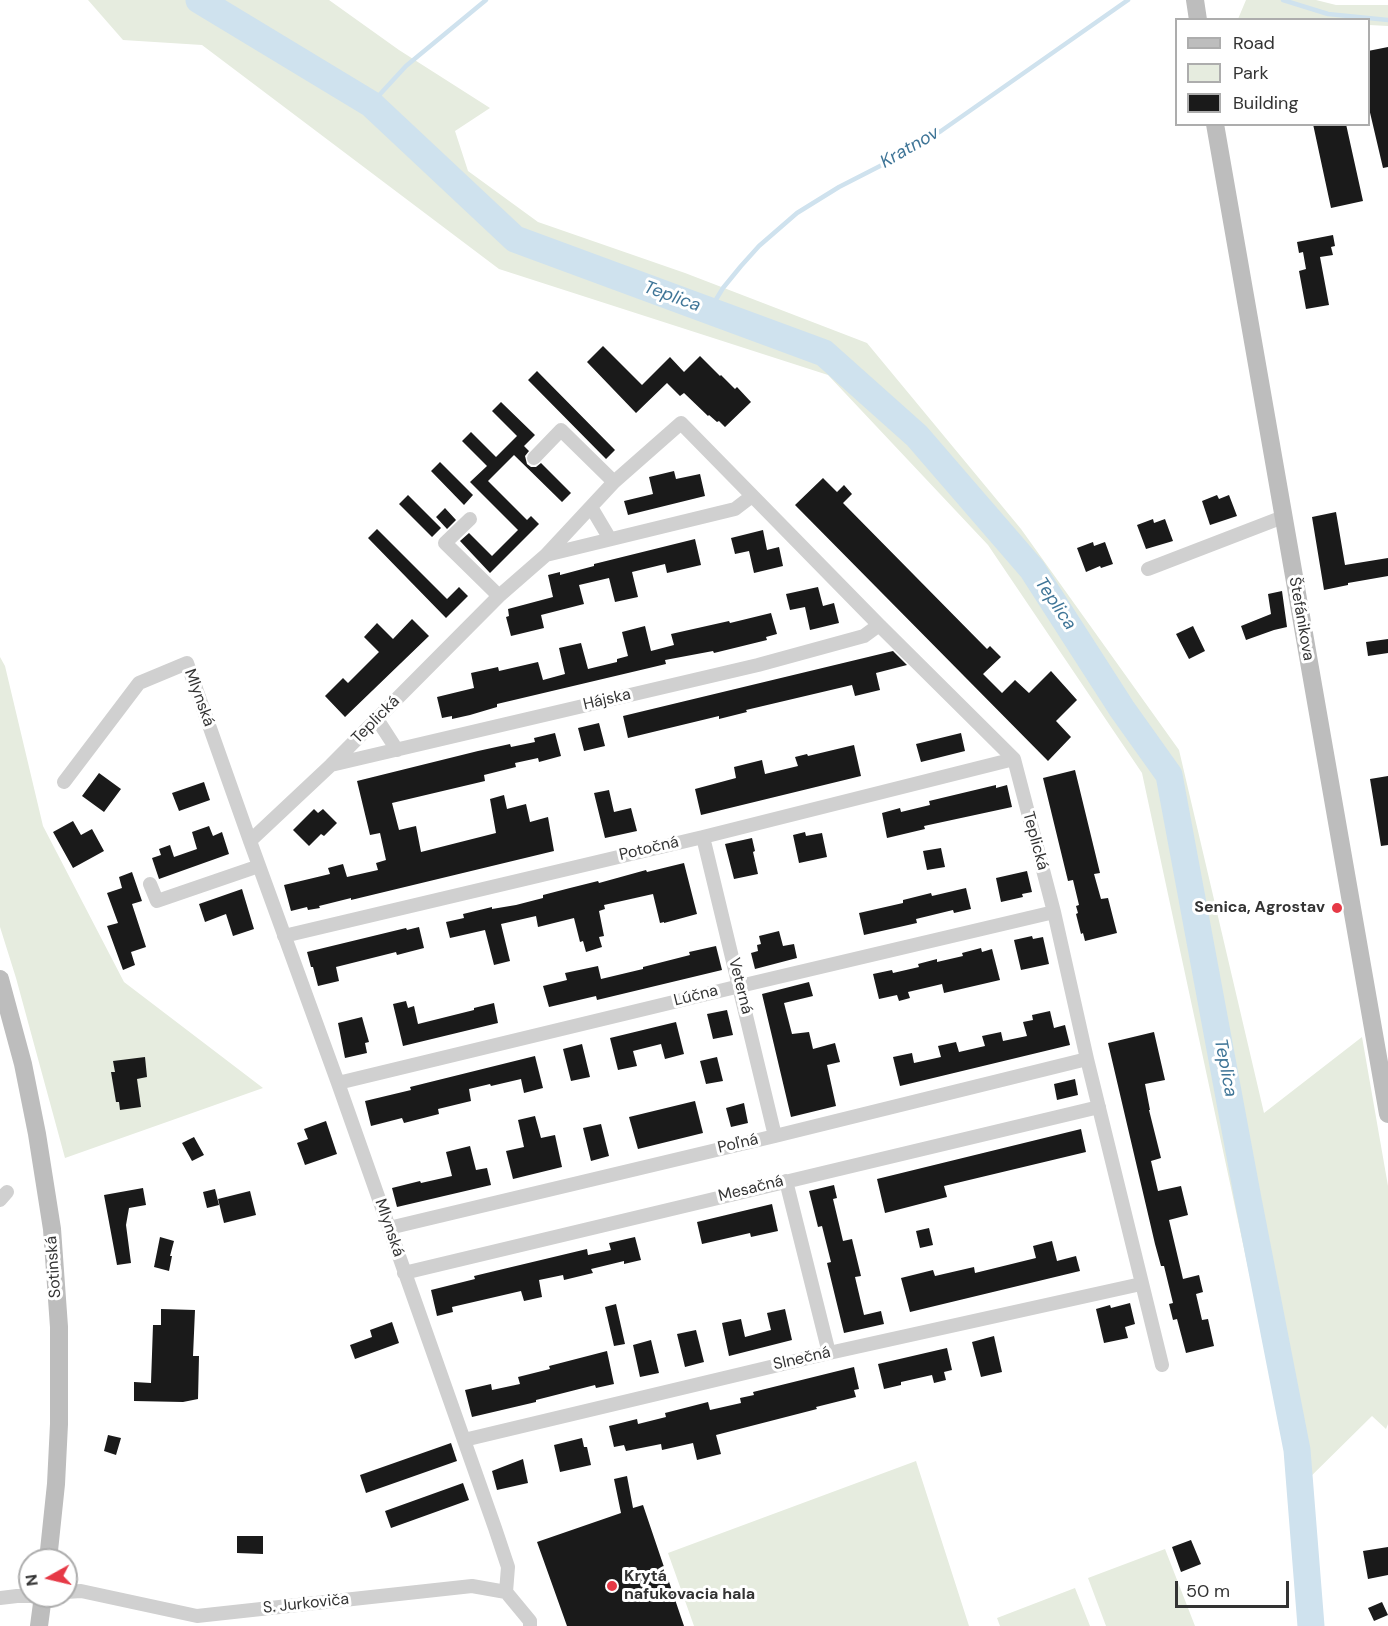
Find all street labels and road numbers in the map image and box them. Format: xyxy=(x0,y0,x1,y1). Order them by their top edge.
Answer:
street label: Štefánikova xyxy=(1284,576,1318,662)
street label: Mlynská xyxy=(180,667,218,729)
street label: Hájska xyxy=(581,685,633,715)
street label: Teplická xyxy=(348,692,404,748)
street label: Teplická xyxy=(1018,810,1052,872)
street label: Potočná xyxy=(617,833,681,865)
street label: Veterná xyxy=(724,956,756,1016)
street label: Lúčna xyxy=(672,981,720,1011)
street label: Poľná xyxy=(716,1130,760,1158)
street label: Mesačná xyxy=(717,1172,785,1206)
street label: Mlynská xyxy=(370,1197,408,1259)
street label: Sotinská xyxy=(42,1235,66,1299)
street label: Slnečná xyxy=(772,1343,832,1375)
street label: S. Jurkoviča xyxy=(262,1590,350,1618)

